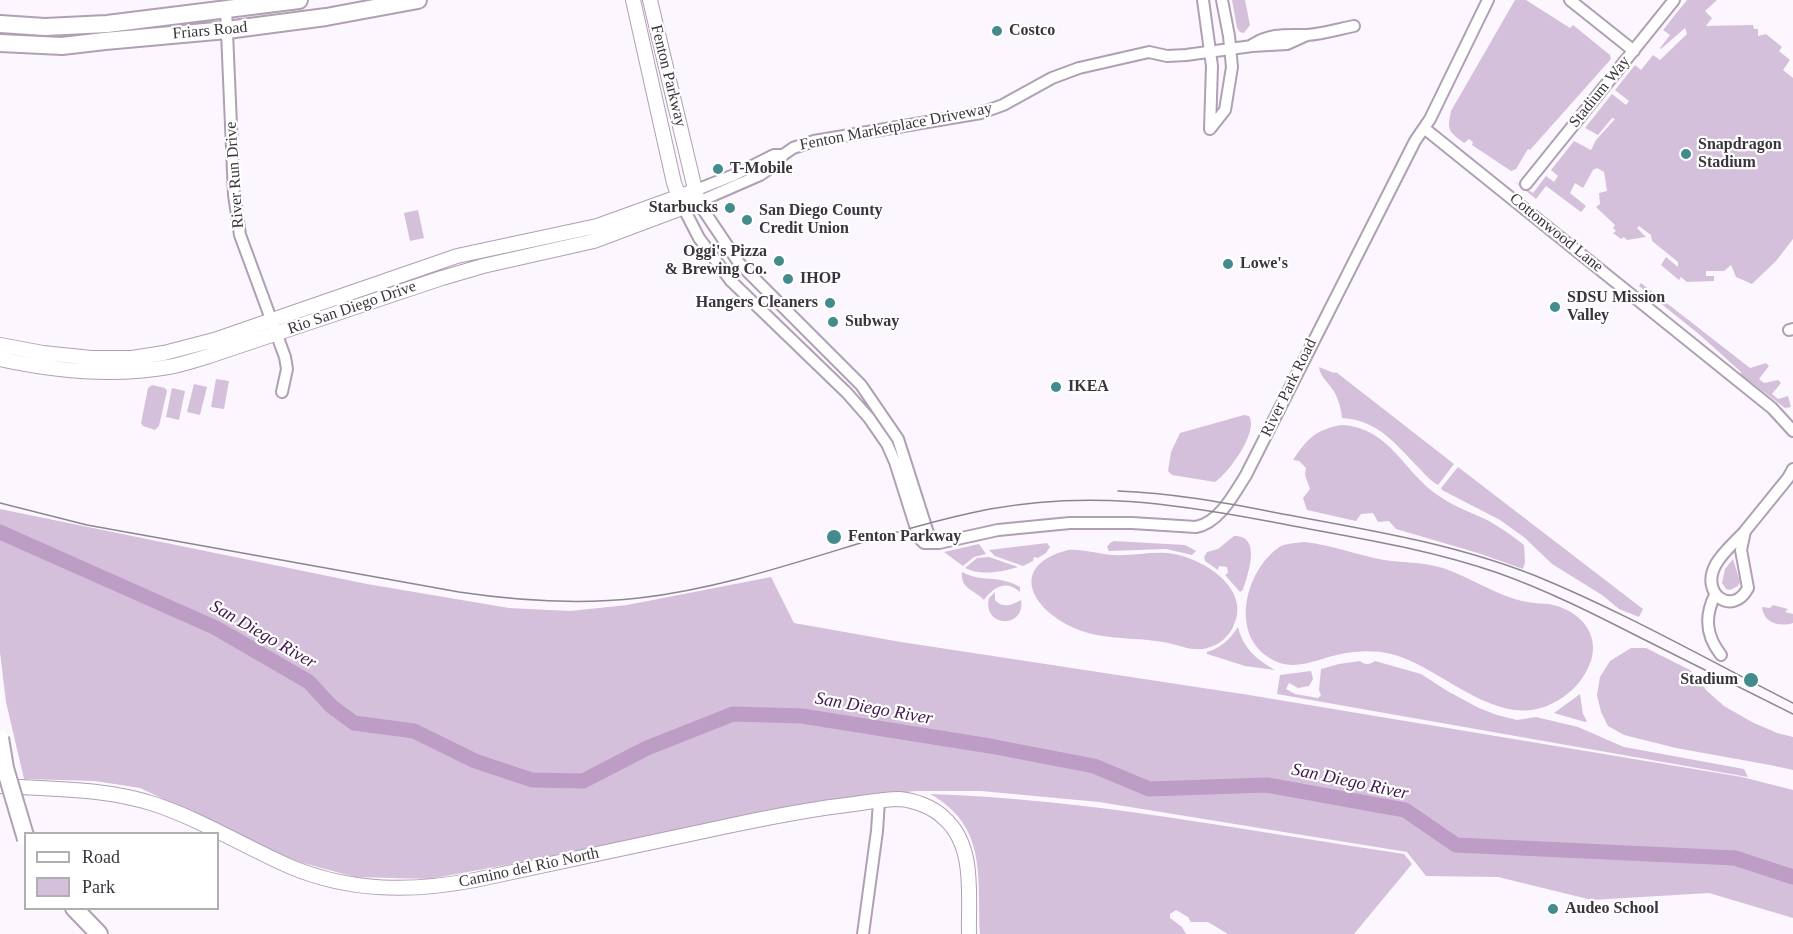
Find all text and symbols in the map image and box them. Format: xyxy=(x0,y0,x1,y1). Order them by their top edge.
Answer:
street label: Friars Road xyxy=(172,18,248,44)
place label: Costco xyxy=(1009,21,1055,41)
street label: Fenton Parkway xyxy=(646,23,690,129)
marker: Costco xyxy=(990,24,1004,38)
street label: Stadium Way xyxy=(1565,52,1635,132)
street label: Fenton Marketplace Driveway xyxy=(798,99,994,155)
street label: River Run Drive xyxy=(222,121,248,229)
place label: Snapdragon Stadium xyxy=(1698,135,1782,173)
marker: Snapdragon Stadium xyxy=(1679,147,1693,161)
place label: T-Mobile xyxy=(730,159,793,179)
marker: T-Mobile xyxy=(711,162,725,176)
street label: Cottonwood Lane xyxy=(1505,189,1607,277)
place label: Starbucks xyxy=(649,198,718,218)
marker: Starbucks xyxy=(723,201,737,215)
place label: San Diego County Credit Union xyxy=(759,201,883,239)
marker: San Diego County Credit Union xyxy=(740,213,754,227)
place label: Oggi's Pizza & Brewing Co. xyxy=(665,242,767,280)
marker: Oggi's Pizza & Brewing Co. xyxy=(772,254,786,268)
place label: Lowe's xyxy=(1240,254,1288,274)
marker: Lowe's xyxy=(1221,257,1235,271)
place label: IHOP xyxy=(800,269,841,289)
marker: IHOP xyxy=(781,272,795,286)
street label: Rio San Diego Drive xyxy=(285,277,419,339)
place label: SDSU Mission Valley xyxy=(1567,288,1665,326)
place label: Hangers Cleaners xyxy=(696,293,818,313)
marker: Hangers Cleaners xyxy=(823,296,837,310)
marker: SDSU Mission Valley xyxy=(1548,300,1562,314)
place label: Subway xyxy=(845,312,899,332)
marker: Subway xyxy=(826,315,840,329)
street label: River Park Road xyxy=(1257,336,1321,440)
place label: IKEA xyxy=(1068,377,1109,397)
marker: IKEA xyxy=(1049,380,1063,394)
place label: Fenton Parkway xyxy=(848,527,961,547)
marker: Fenton Parkway xyxy=(825,528,843,546)
water label: San Diego River xyxy=(206,596,320,674)
place label: Stadium xyxy=(1680,670,1738,690)
marker: Stadium xyxy=(1742,671,1760,689)
water label: San Diego River xyxy=(814,688,934,730)
water label: San Diego River xyxy=(1290,759,1410,805)
legend xyxy=(24,832,219,910)
street label: Camino del Rio North xyxy=(457,844,601,892)
text: Road xyxy=(82,847,120,867)
text: Park xyxy=(82,877,115,897)
place label: Audeo School xyxy=(1565,899,1659,919)
marker: Audeo School xyxy=(1546,902,1560,916)

